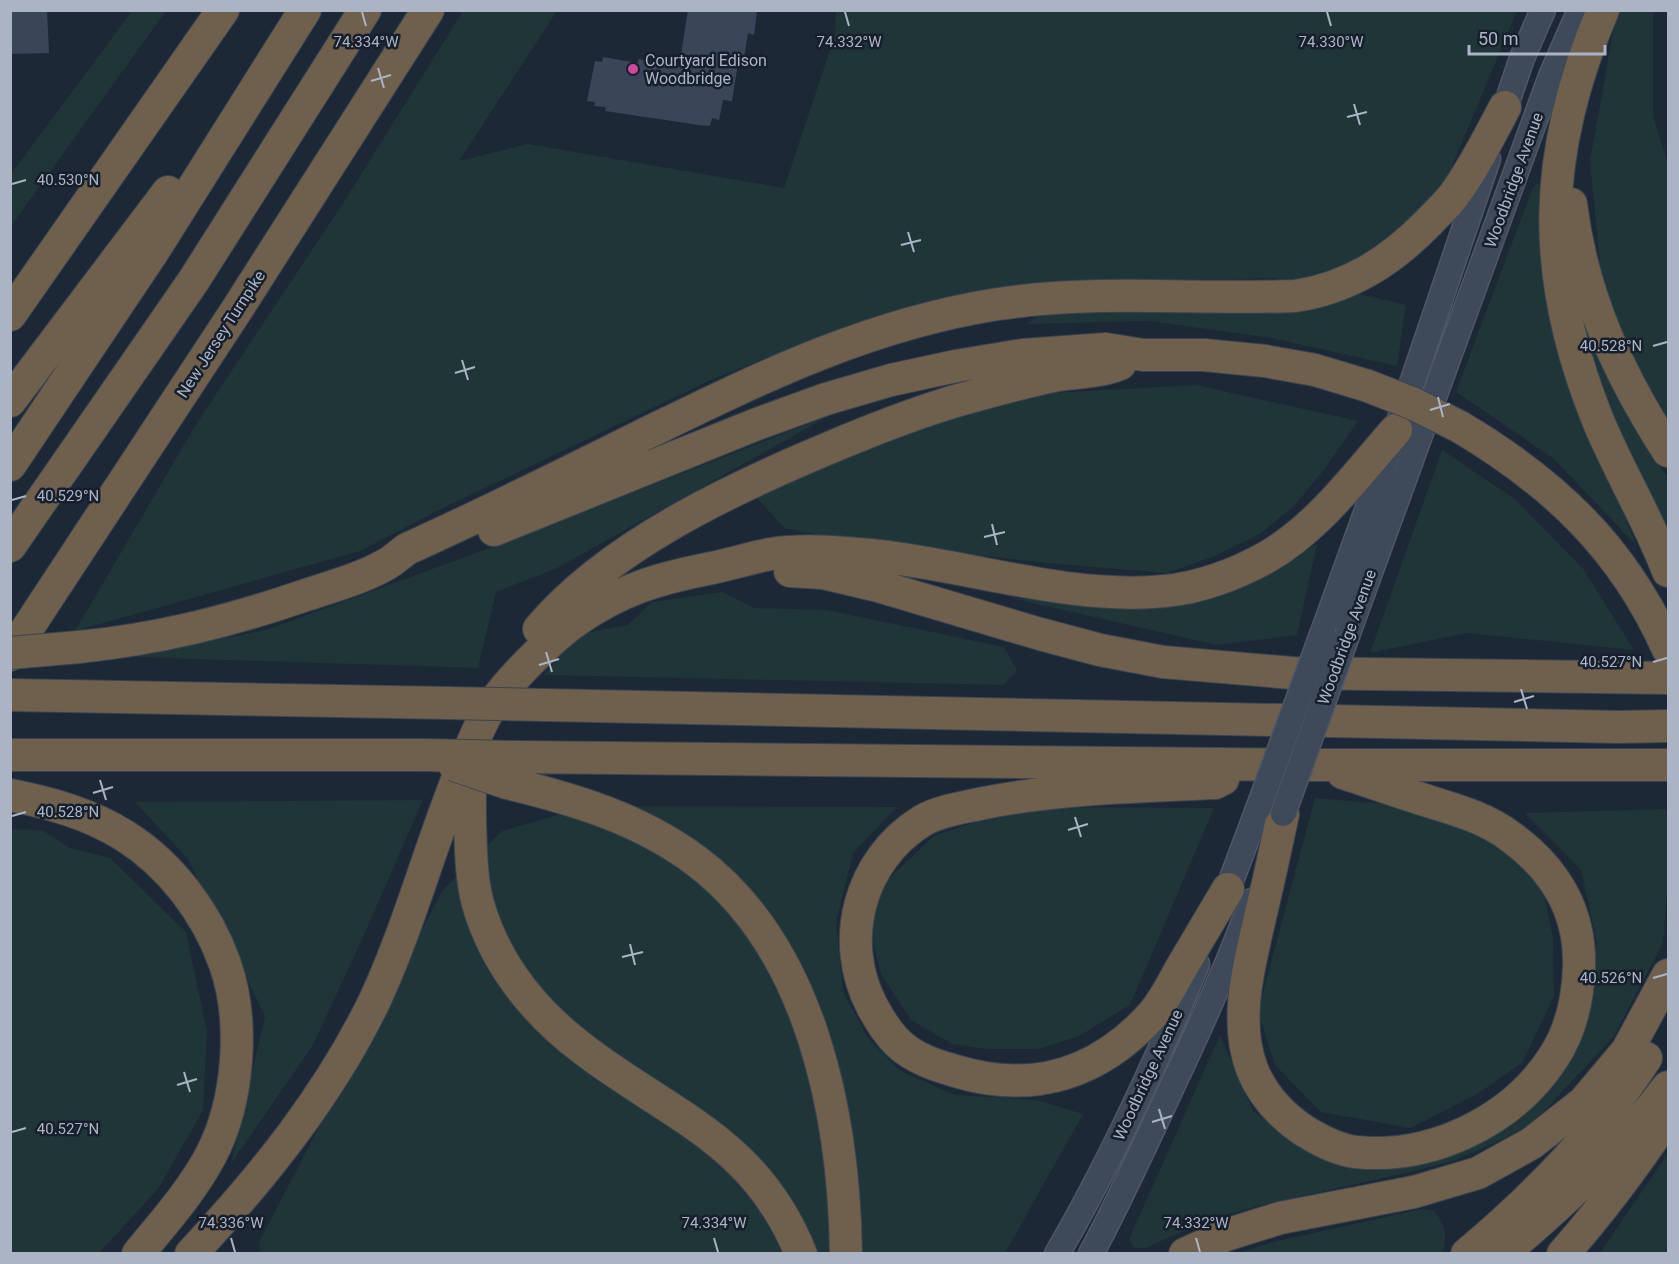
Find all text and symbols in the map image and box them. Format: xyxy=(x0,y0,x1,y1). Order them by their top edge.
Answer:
scale bar xyxy=(1469,18,1606,56)
text: 50 m xyxy=(1478,28,1518,49)
text: 74.334°W xyxy=(333,33,399,51)
text: 74.332°W xyxy=(816,33,882,51)
text: 74.330°W xyxy=(1298,33,1364,51)
place label: Courtyard Edison Woodbridge xyxy=(645,51,767,88)
marker: Courtyard Edison Woodbridge xyxy=(626,62,640,76)
street label: Woodbridge Avenue xyxy=(1481,110,1547,250)
text: 40.530°N xyxy=(37,171,99,189)
street label: New Jersey Turnpike xyxy=(173,267,269,401)
text: 40.528°N xyxy=(1580,337,1642,355)
text: 40.529°N xyxy=(37,487,99,505)
street label: Woodbridge Avenue xyxy=(1314,567,1380,707)
text: 40.527°N xyxy=(1580,653,1642,671)
text: 40.528°N xyxy=(37,803,99,821)
text: 40.526°N xyxy=(1580,969,1642,987)
street label: Woodbridge Avenue xyxy=(1109,1006,1187,1144)
text: 40.527°N xyxy=(37,1120,99,1138)
text: 74.336°W xyxy=(198,1214,264,1232)
text: 74.334°W xyxy=(681,1214,747,1232)
text: 74.332°W xyxy=(1163,1214,1229,1232)

